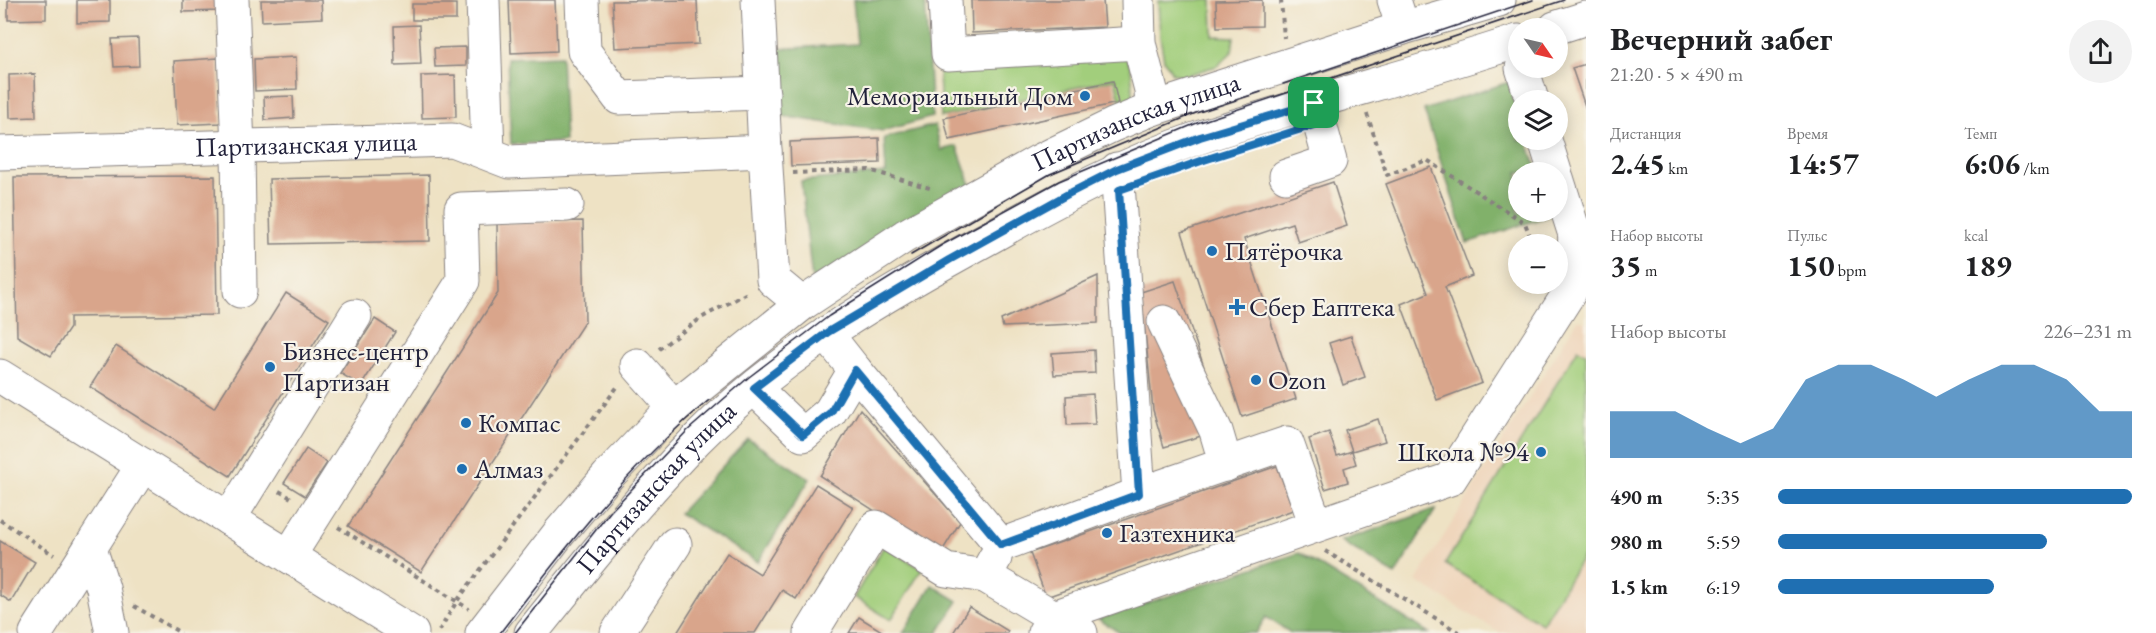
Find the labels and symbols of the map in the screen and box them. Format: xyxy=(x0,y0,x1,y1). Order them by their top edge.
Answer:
north arrow xyxy=(1508,18,1568,78)
street label: Партизанская улица xyxy=(1026,64,1245,179)
pin xyxy=(1288,77,1339,128)
place label: Мемориальный Дом xyxy=(847,78,1073,113)
marker: Мемориальный Дом xyxy=(1078,89,1092,103)
street label: Партизанская улица xyxy=(194,123,418,164)
place label: Пятёрочка xyxy=(1224,233,1343,268)
marker: Пятёрочка xyxy=(1205,244,1219,258)
place label: Сбер Еаптека xyxy=(1249,289,1395,324)
marker: Сбер Еаптека xyxy=(1230,300,1244,314)
place label: Бизнес-центр Партизан xyxy=(282,333,429,399)
marker: Бизнес-центр Партизан xyxy=(263,360,277,374)
place label: Ozon xyxy=(1268,362,1326,397)
marker: Ozon xyxy=(1249,373,1263,387)
street label: Партизанская улица xyxy=(568,393,743,581)
place label: Компас xyxy=(478,405,561,440)
marker: Компас xyxy=(459,416,473,430)
place label: Школа №94 xyxy=(1398,434,1530,469)
marker: Школа №94 xyxy=(1534,445,1548,459)
place label: Алмаз xyxy=(473,451,543,486)
marker: Алмаз xyxy=(455,462,469,476)
place label: Газтехника xyxy=(1119,515,1235,550)
marker: Газтехника xyxy=(1100,526,1114,540)

